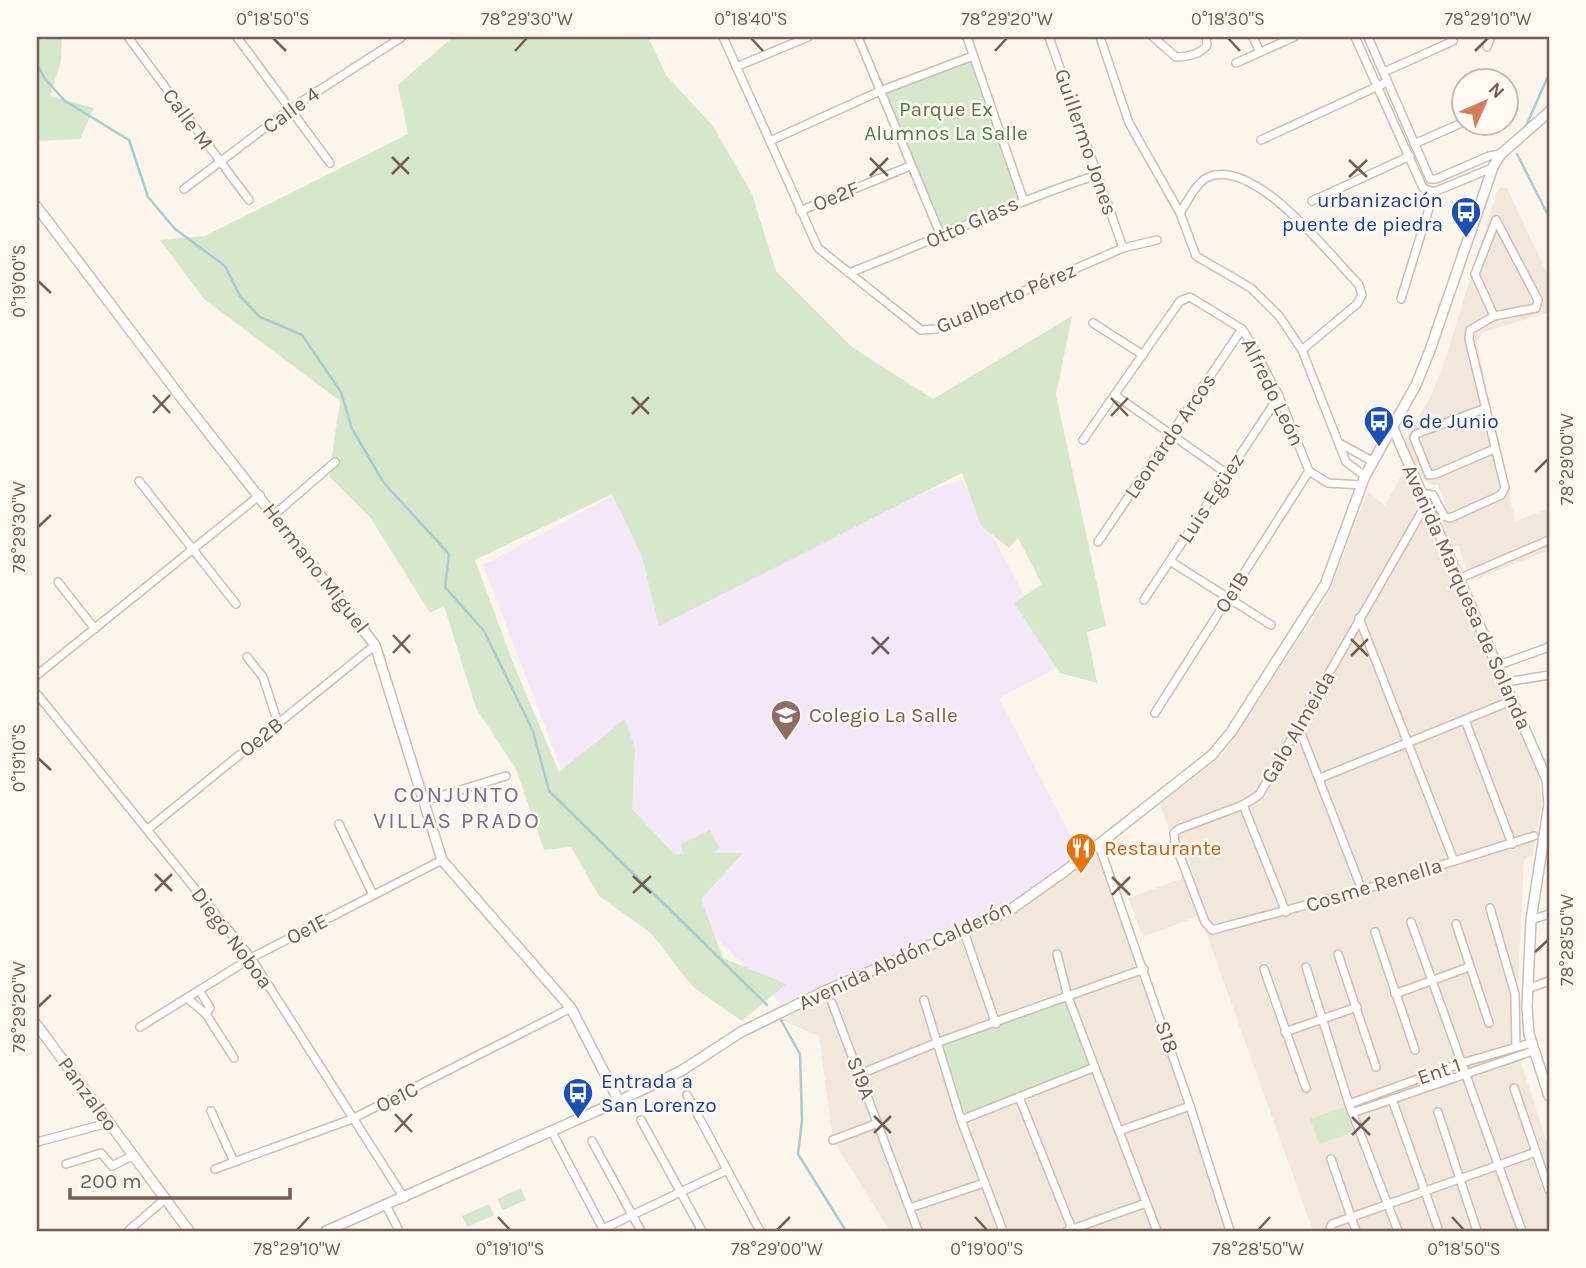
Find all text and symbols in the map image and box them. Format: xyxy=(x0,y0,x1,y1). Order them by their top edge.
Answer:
text: 0°18'50"S xyxy=(236,8,310,30)
text: 78°29'30"W xyxy=(481,8,573,30)
text: 0°18'40"S xyxy=(714,8,788,30)
text: 78°29'20"W xyxy=(961,8,1053,30)
text: 0°18'30"S xyxy=(1191,8,1265,30)
text: 78°29'10"W xyxy=(1444,8,1532,30)
street label: Guillermo Jones xyxy=(1050,66,1122,218)
north arrow xyxy=(1450,66,1520,136)
text: N xyxy=(1484,78,1509,103)
street label: Calle 4 xyxy=(258,81,324,138)
street label: Calle M xyxy=(158,84,218,154)
park label: Parque Ex Alumnos La Salle xyxy=(864,97,1028,145)
street label: Oe2F xyxy=(809,176,863,216)
place label: urbanización puente de piedra xyxy=(1282,188,1443,236)
street label: Otto Glass xyxy=(922,191,1022,253)
bus stop icon: urbanización puente de piedra xyxy=(1449,195,1483,239)
text: 0°19'00"S xyxy=(8,244,30,318)
street label: Gualberto Pérez xyxy=(932,258,1080,338)
street label: Alfredo León xyxy=(1237,334,1309,450)
street label: Leonardo Arcos xyxy=(1119,369,1221,503)
bus stop icon: 6 de Junio xyxy=(1362,404,1396,448)
place label: 6 de Junio xyxy=(1402,409,1499,433)
text: 78°29'00"W xyxy=(1556,413,1578,505)
street label: Luis Egüez xyxy=(1173,449,1249,547)
street label: Avenida Marquesa de Solanda xyxy=(1398,461,1536,733)
text: 78°29'30"W xyxy=(8,481,30,573)
street label: Hermano Miguel xyxy=(258,498,374,638)
street label: Oe1B xyxy=(1210,567,1254,617)
street label: Galo Almeida xyxy=(1256,666,1340,788)
school or university icon: Colegio La Salle xyxy=(769,698,803,742)
place label: Colegio La Salle xyxy=(809,703,958,727)
street label: Oe2B xyxy=(234,712,288,762)
text: 0°19'10"S xyxy=(8,724,30,792)
district label: CONJUNTO VILLAS PRADO xyxy=(373,781,541,834)
restaurant icon: Restaurante xyxy=(1064,831,1098,875)
place label: Restaurante xyxy=(1104,836,1221,860)
street label: Cosme Renella xyxy=(1303,853,1445,917)
street label: Diego Noboa xyxy=(186,883,278,993)
text: 78°28'50"W xyxy=(1556,894,1578,986)
street label: Avenida Abdón Calderón xyxy=(795,895,1015,1015)
street label: Oe1E xyxy=(282,909,332,949)
text: 78°29'20"W xyxy=(8,961,30,1053)
street label: S18 xyxy=(1150,1018,1184,1056)
street label: Panzaleo xyxy=(53,1052,123,1136)
street label: Ent 1 xyxy=(1414,1052,1464,1090)
street label: S19A xyxy=(842,1053,880,1103)
place label: Entrada a San Lorenzo xyxy=(601,1069,717,1117)
bus stop icon: Entrada a San Lorenzo xyxy=(561,1076,595,1120)
street label: Oe1C xyxy=(372,1077,422,1117)
scale bar xyxy=(70,1156,290,1200)
text: 200 m xyxy=(80,1169,142,1193)
text: 78°29'10"W xyxy=(253,1238,341,1260)
text: 0°19'10"S xyxy=(476,1238,544,1260)
text: 78°29'00"W xyxy=(731,1238,823,1260)
text: 0°19'00"S xyxy=(950,1238,1024,1260)
text: 78°28'50"W xyxy=(1212,1238,1304,1260)
text: 0°18'50"S xyxy=(1427,1238,1501,1260)

